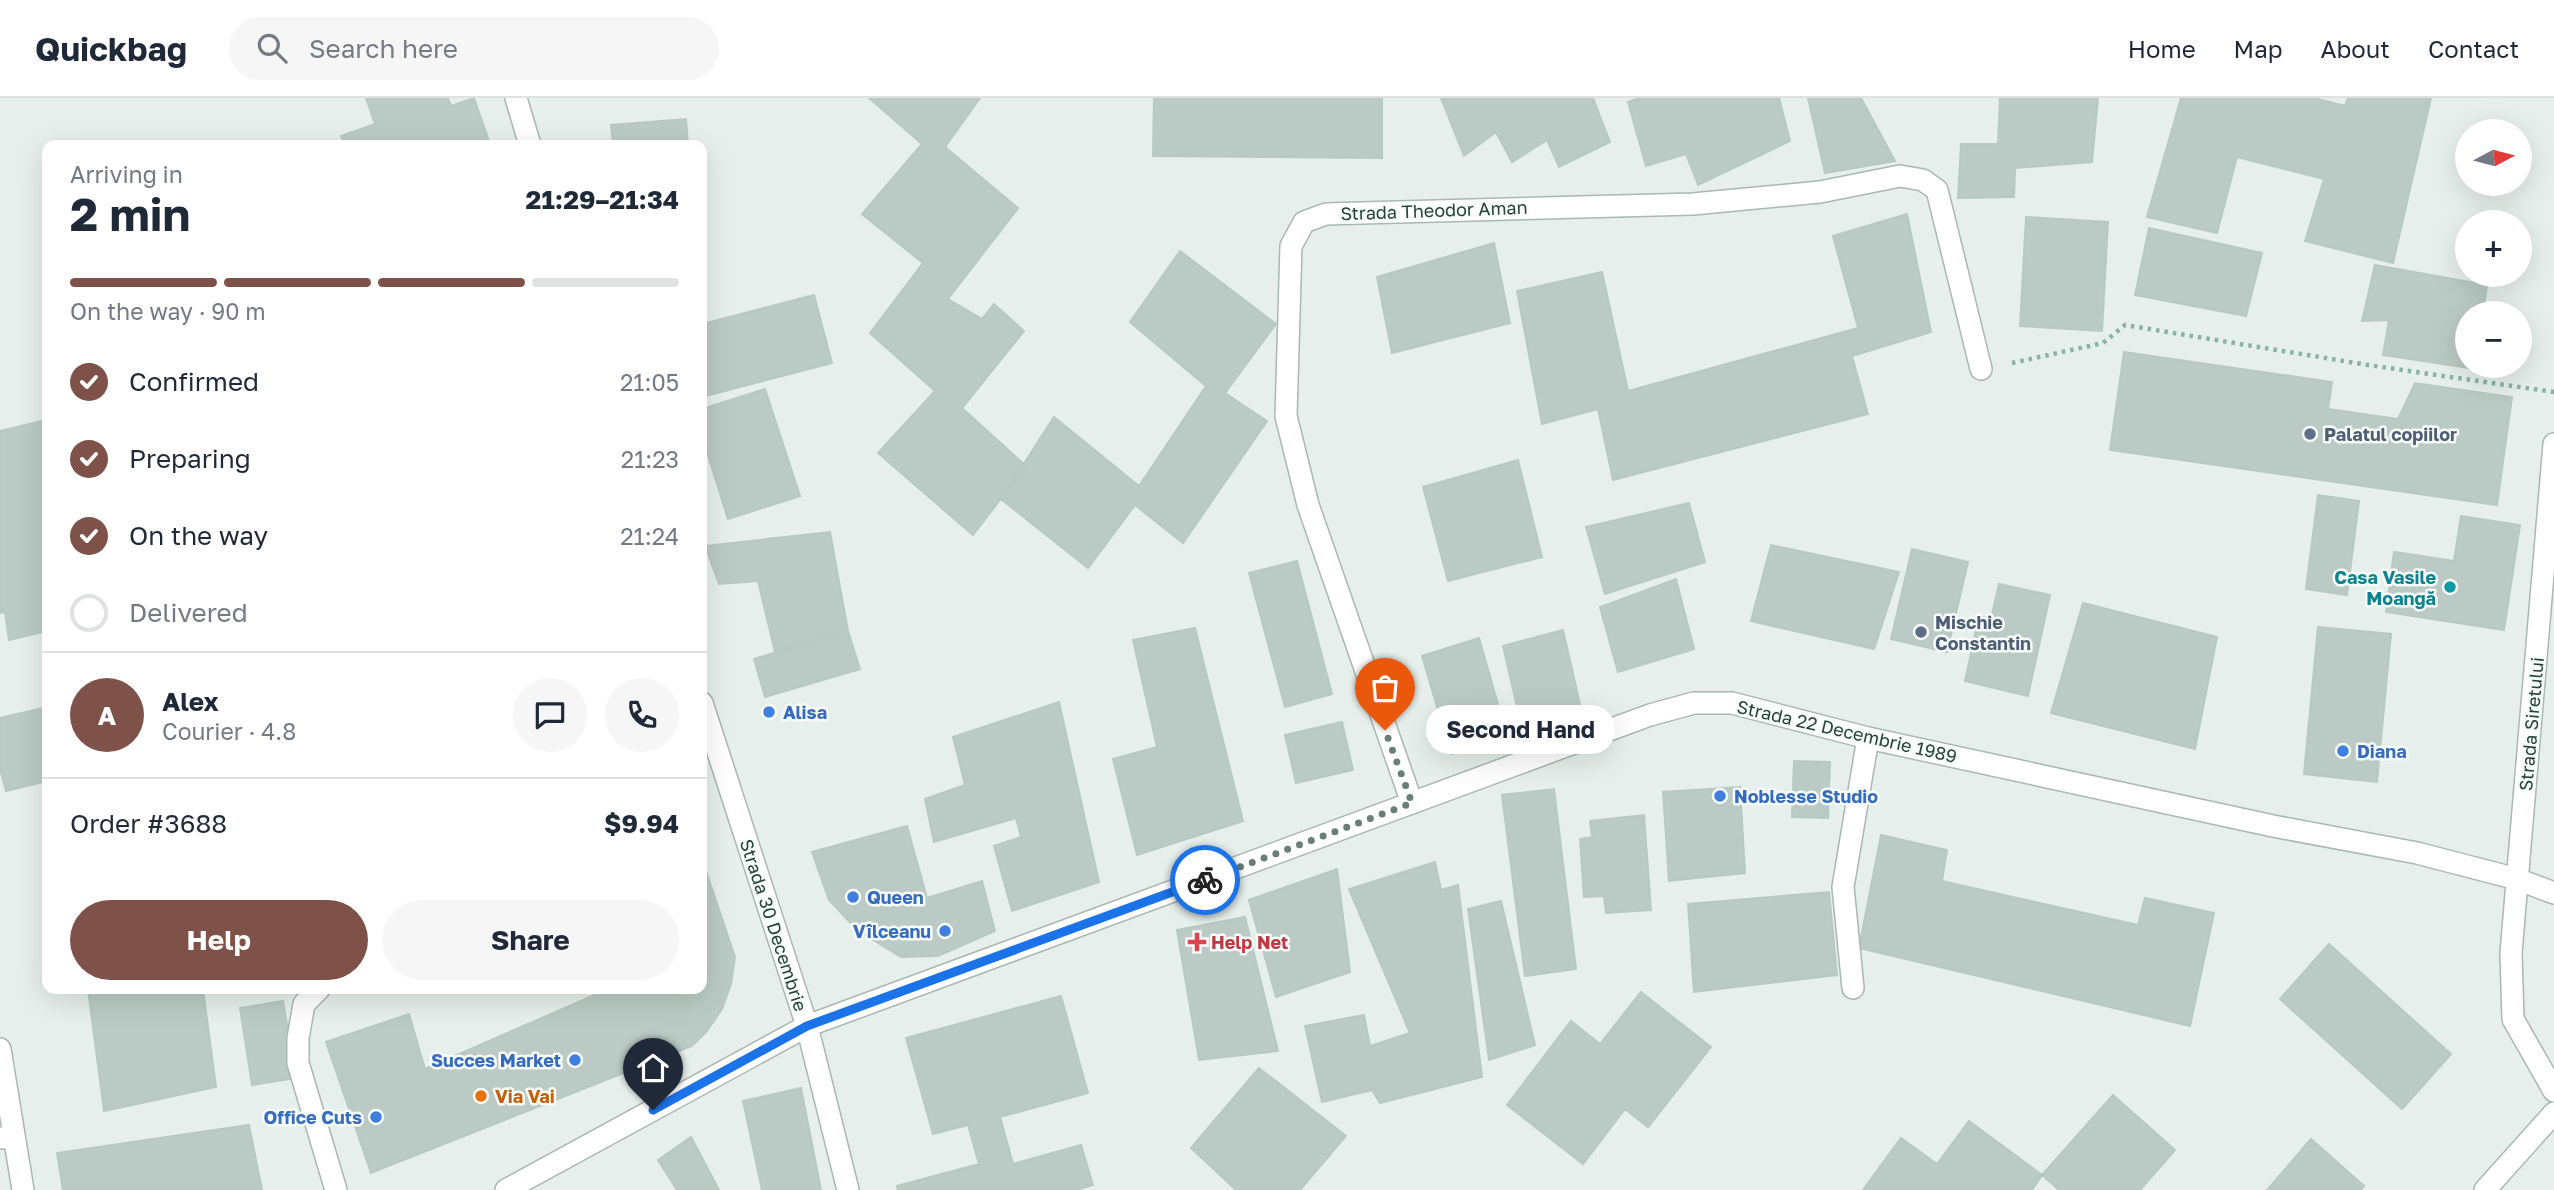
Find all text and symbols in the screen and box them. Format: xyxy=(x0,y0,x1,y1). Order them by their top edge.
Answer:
search box xyxy=(229,17,719,80)
text: Quickbag xyxy=(35,29,187,68)
icon: search xyxy=(253,29,291,67)
text: Search here xyxy=(309,33,458,64)
text: Home xyxy=(2128,34,2196,63)
text: Map xyxy=(2234,34,2283,63)
text: About xyxy=(2321,34,2390,63)
text: Contact xyxy=(2428,34,2519,63)
north arrow xyxy=(2455,119,2532,196)
map controls xyxy=(2455,119,2532,378)
text: Arriving in xyxy=(70,160,183,188)
text: 21:29–21:34 xyxy=(526,184,679,215)
text: 2 min xyxy=(70,186,190,241)
street label: Strada Theodor Aman xyxy=(1340,196,1528,224)
button: + xyxy=(2455,210,2532,287)
text: On the way · 90 m xyxy=(70,297,266,325)
button: − xyxy=(2455,301,2532,378)
icon: check xyxy=(70,363,108,401)
text: Confirmed xyxy=(129,366,259,397)
text: 21:05 xyxy=(620,368,679,396)
place label: Palatul copiilor xyxy=(2324,423,2457,445)
marker: Palatul copiilor xyxy=(2302,426,2318,442)
icon: check xyxy=(70,440,108,478)
text: Preparing xyxy=(129,443,251,474)
text: 21:23 xyxy=(621,445,679,473)
icon: check xyxy=(70,517,108,555)
text: On the way xyxy=(129,520,268,551)
text: 21:24 xyxy=(620,522,679,550)
place label: Casa Vasile Moangă xyxy=(2334,566,2436,609)
marker: Casa Vasile Moangă xyxy=(2442,579,2458,595)
text: Delivered xyxy=(129,597,248,628)
place label: Mischie Constantin xyxy=(1935,611,2031,654)
marker: Mischie Constantin xyxy=(1913,624,1929,640)
street label: Strada Siretului xyxy=(2514,656,2548,792)
pin xyxy=(1355,658,1415,730)
icon: bag xyxy=(1366,669,1404,707)
button: chat xyxy=(513,678,587,752)
button: phone xyxy=(605,678,679,752)
text: Alex xyxy=(162,686,219,717)
street label: Strada 22 Decembrie 1989 xyxy=(1735,695,1959,767)
text: A xyxy=(98,700,116,731)
place label: Alisa xyxy=(783,701,827,723)
marker: Alisa xyxy=(761,704,777,720)
callout: Second Hand xyxy=(1427,706,1616,754)
text: Second Hand xyxy=(1446,715,1595,743)
text: Courier · 4.8 xyxy=(162,717,296,745)
place label: Diana xyxy=(2357,740,2407,762)
marker: Diana xyxy=(2335,743,2351,759)
place label: Noblesse Studio xyxy=(1734,785,1878,807)
marker: Noblesse Studio xyxy=(1712,788,1728,804)
text: Order #3688 xyxy=(70,808,227,839)
text: $9.94 xyxy=(604,808,679,839)
street label: Strada 30 Decembrie xyxy=(736,836,812,1014)
courier xyxy=(1170,845,1240,915)
icon: bike xyxy=(1186,861,1224,899)
place label: Queen xyxy=(867,886,924,908)
marker: Queen xyxy=(845,889,861,905)
button: Help xyxy=(70,900,368,980)
button: Share xyxy=(382,900,679,980)
place label: Vîlceanu xyxy=(853,920,931,942)
marker: Vîlceanu xyxy=(937,923,953,939)
place label: Help Net xyxy=(1211,931,1288,953)
marker: Help Net xyxy=(1189,934,1205,950)
pin xyxy=(623,1038,683,1110)
place label: Succes Market xyxy=(431,1049,561,1071)
icon: home xyxy=(634,1049,672,1087)
marker: Succes Market xyxy=(567,1052,583,1068)
place label: Via Vai xyxy=(495,1085,555,1107)
marker: Via Vai xyxy=(473,1088,489,1104)
place label: Office Cuts xyxy=(263,1106,362,1128)
marker: Office Cuts xyxy=(368,1109,384,1125)

